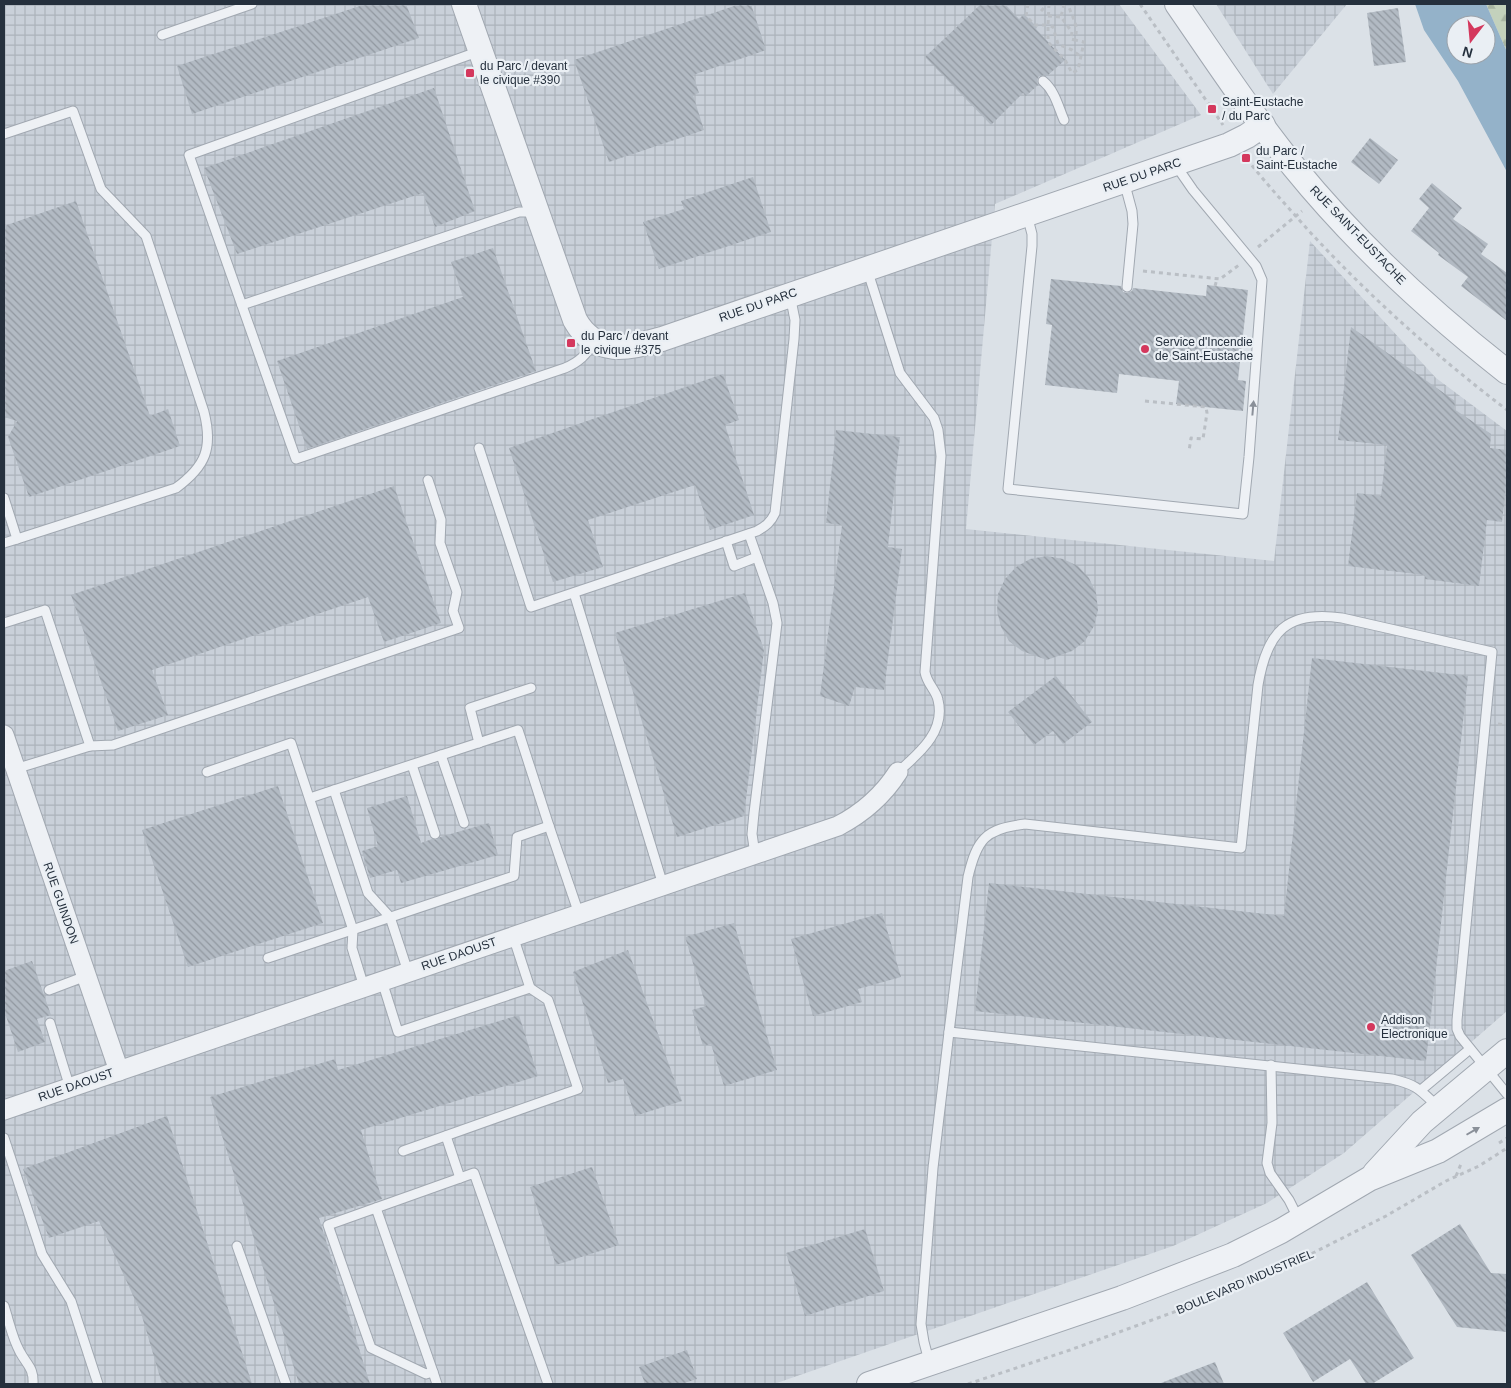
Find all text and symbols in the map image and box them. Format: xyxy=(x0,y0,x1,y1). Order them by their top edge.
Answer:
north arrow xyxy=(1446,15,1496,65)
text: N xyxy=(1460,43,1474,62)
place label: du Parc / devant le civique #390 xyxy=(480,59,568,87)
marker: du Parc / devant le civique #390 xyxy=(464,67,476,79)
place label: Saint-Eustache / du Parc xyxy=(1222,95,1304,123)
marker: Saint-Eustache / du Parc xyxy=(1206,103,1218,115)
place label: du Parc / Saint-Eustache xyxy=(1256,144,1338,172)
marker: du Parc / Saint-Eustache xyxy=(1240,152,1252,164)
street label: RUE DU PARC xyxy=(1101,155,1183,195)
street label: RUE SAINT-EUSTACHE xyxy=(1307,183,1409,287)
street label: RUE DU PARC xyxy=(717,285,799,325)
place label: du Parc / devant le civique #375 xyxy=(581,329,669,357)
place label: Service d'Incendie de Saint-Eustache xyxy=(1155,335,1253,363)
marker: du Parc / devant le civique #375 xyxy=(565,337,577,349)
marker: Service d'Incendie de Saint-Eustache xyxy=(1139,343,1151,355)
one-way arrow xyxy=(1249,400,1257,416)
street label: RUE GUINDON xyxy=(40,860,82,946)
street label: RUE DAOUST xyxy=(420,934,499,973)
place label: Addison Electronique xyxy=(1381,1013,1448,1041)
marker: Addison Electronique xyxy=(1365,1021,1377,1033)
street label: RUE DAOUST xyxy=(37,1065,116,1104)
one-way arrow xyxy=(1465,1127,1480,1135)
street label: BOULEVARD INDUSTRIEL xyxy=(1174,1247,1316,1317)

